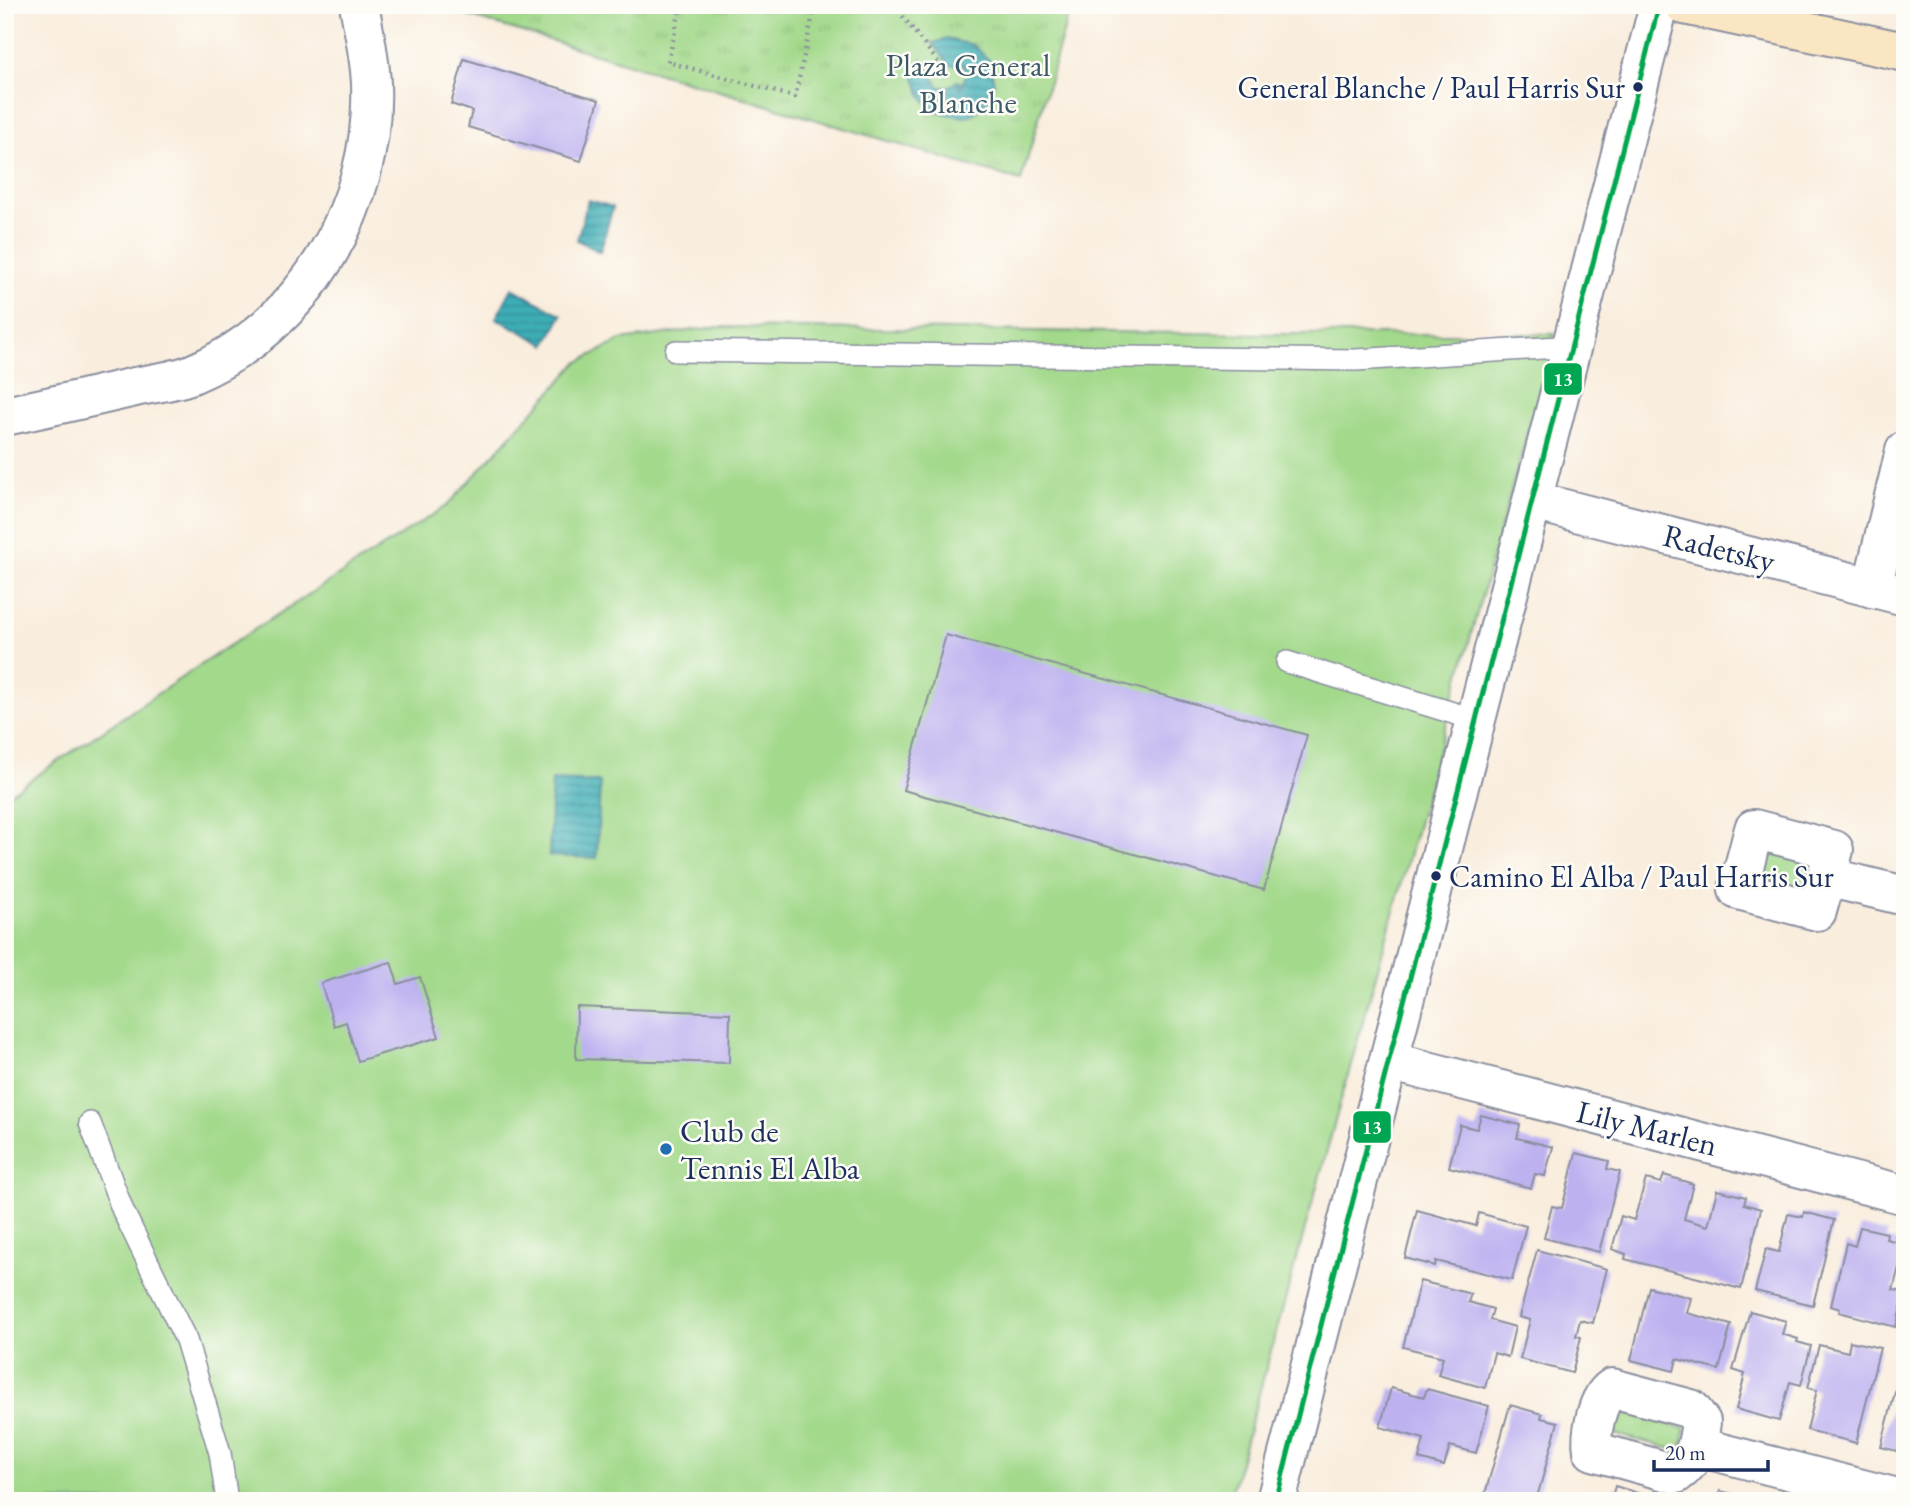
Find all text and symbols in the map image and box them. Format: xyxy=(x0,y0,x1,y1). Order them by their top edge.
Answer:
park label: Plaza General Blanche xyxy=(885,44,1051,123)
place label: General Blanche / Paul Harris Sur xyxy=(1238,68,1625,107)
marker: General Blanche / Paul Harris Sur xyxy=(1631,80,1645,94)
line badge: 13 xyxy=(1543,362,1583,396)
text: 13 xyxy=(1553,367,1573,392)
street label: Radetsky xyxy=(1659,514,1780,582)
place label: Camino El Alba / Paul Harris Sur xyxy=(1449,857,1834,896)
marker: Camino El Alba / Paul Harris Sur xyxy=(1429,869,1443,883)
street label: Lily Marlen xyxy=(1572,1090,1722,1166)
place label: Club de Tennis El Alba xyxy=(680,1110,860,1189)
line badge: 13 xyxy=(1352,1110,1392,1144)
text: 13 xyxy=(1362,1115,1382,1140)
marker: Club de Tennis El Alba xyxy=(658,1141,674,1157)
scale bar xyxy=(1654,1429,1768,1473)
text: 20 m xyxy=(1665,1439,1706,1466)

